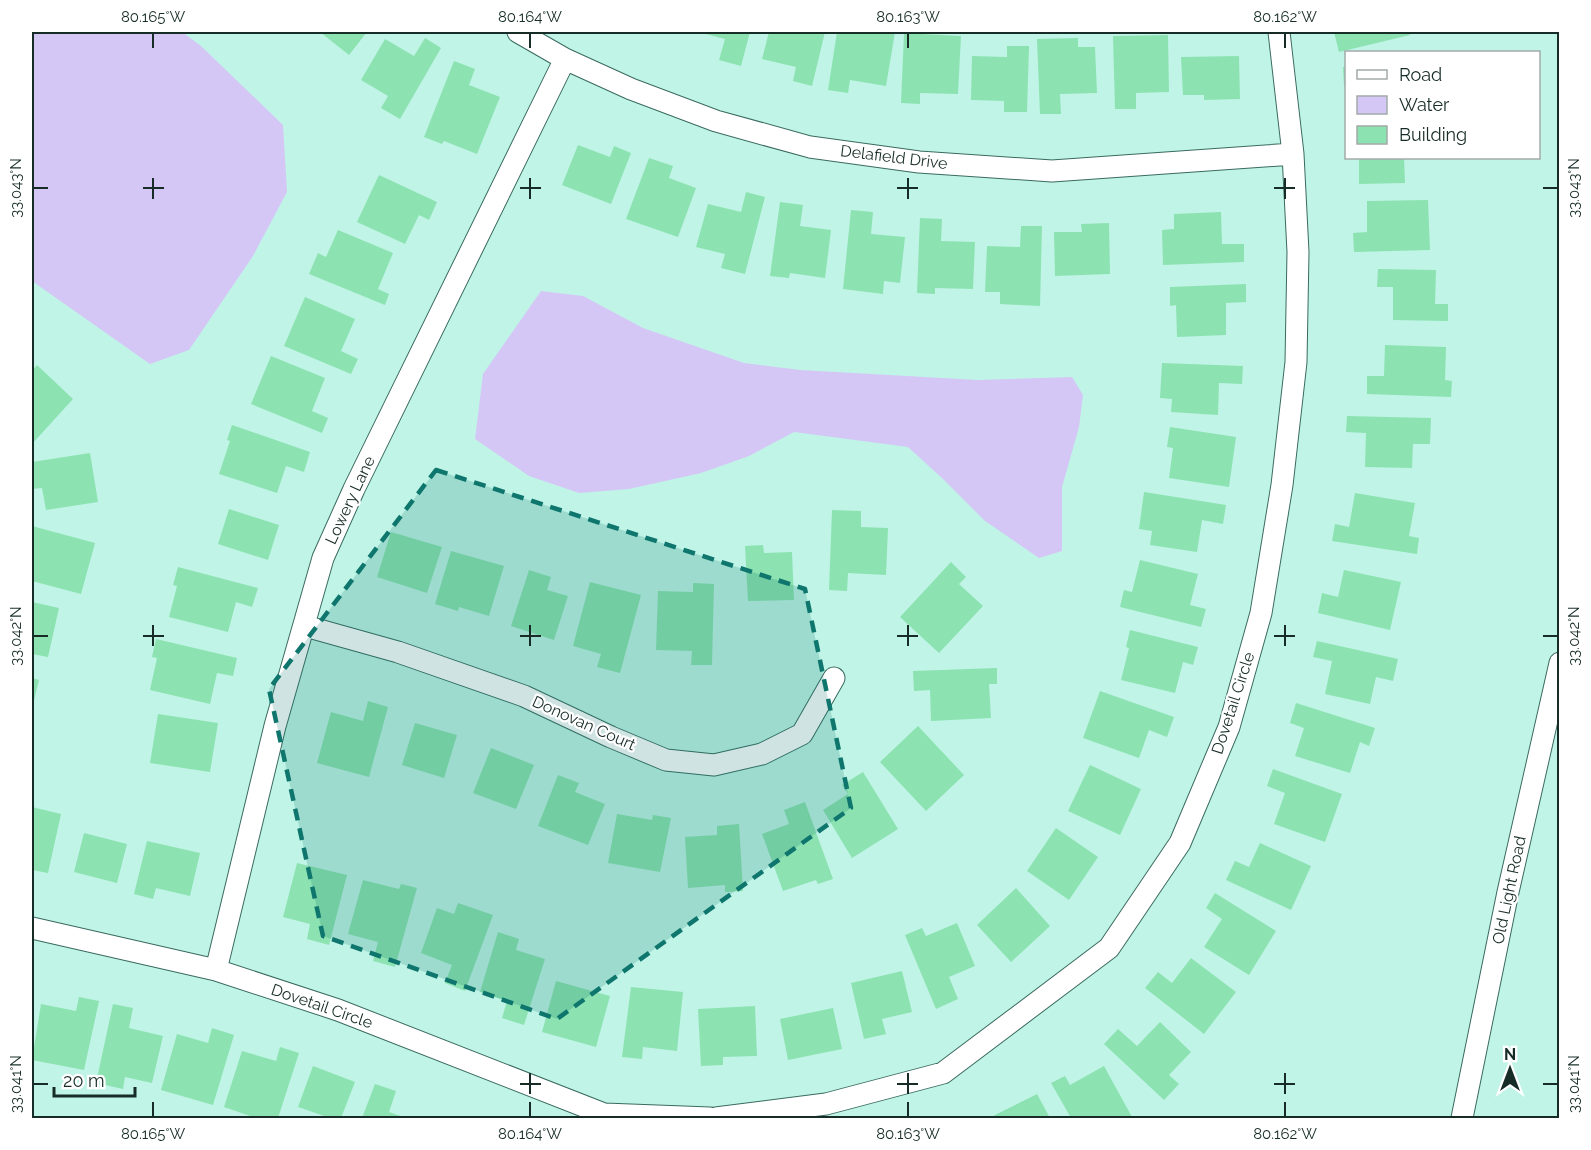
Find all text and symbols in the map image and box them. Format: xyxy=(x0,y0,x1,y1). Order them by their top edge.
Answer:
text: 80.165°W xyxy=(121,8,185,26)
text: 80.164°W xyxy=(498,8,562,26)
text: 80.163°W xyxy=(876,8,940,26)
text: 80.162°W xyxy=(1253,8,1317,26)
legend xyxy=(1345,51,1540,159)
text: Road xyxy=(1399,64,1442,85)
text: Water xyxy=(1399,94,1450,115)
text: Building xyxy=(1399,124,1467,145)
street label: Delafield Drive xyxy=(839,141,949,173)
text: 33.043°N xyxy=(7,158,25,218)
text: 33.043°N xyxy=(1565,158,1583,218)
street label: Lowery Lane xyxy=(321,453,379,547)
text: 33.042°N xyxy=(7,606,25,666)
text: 33.042°N xyxy=(1565,606,1583,666)
street label: Dovetail Circle xyxy=(1208,650,1258,756)
street label: Donovan Court xyxy=(529,692,639,754)
street label: Old Light Road xyxy=(1488,834,1530,946)
street label: Dovetail Circle xyxy=(269,980,375,1032)
north arrow xyxy=(1480,1039,1540,1099)
text: N xyxy=(1504,1045,1516,1064)
text: 33.041°N xyxy=(7,1055,25,1113)
text: 33.041°N xyxy=(1565,1055,1583,1113)
scale bar xyxy=(54,1060,135,1098)
text: 20 m xyxy=(63,1070,105,1091)
text: 80.165°W xyxy=(121,1125,185,1143)
text: 80.164°W xyxy=(498,1125,562,1143)
text: 80.163°W xyxy=(876,1125,940,1143)
text: 80.162°W xyxy=(1253,1125,1317,1143)

